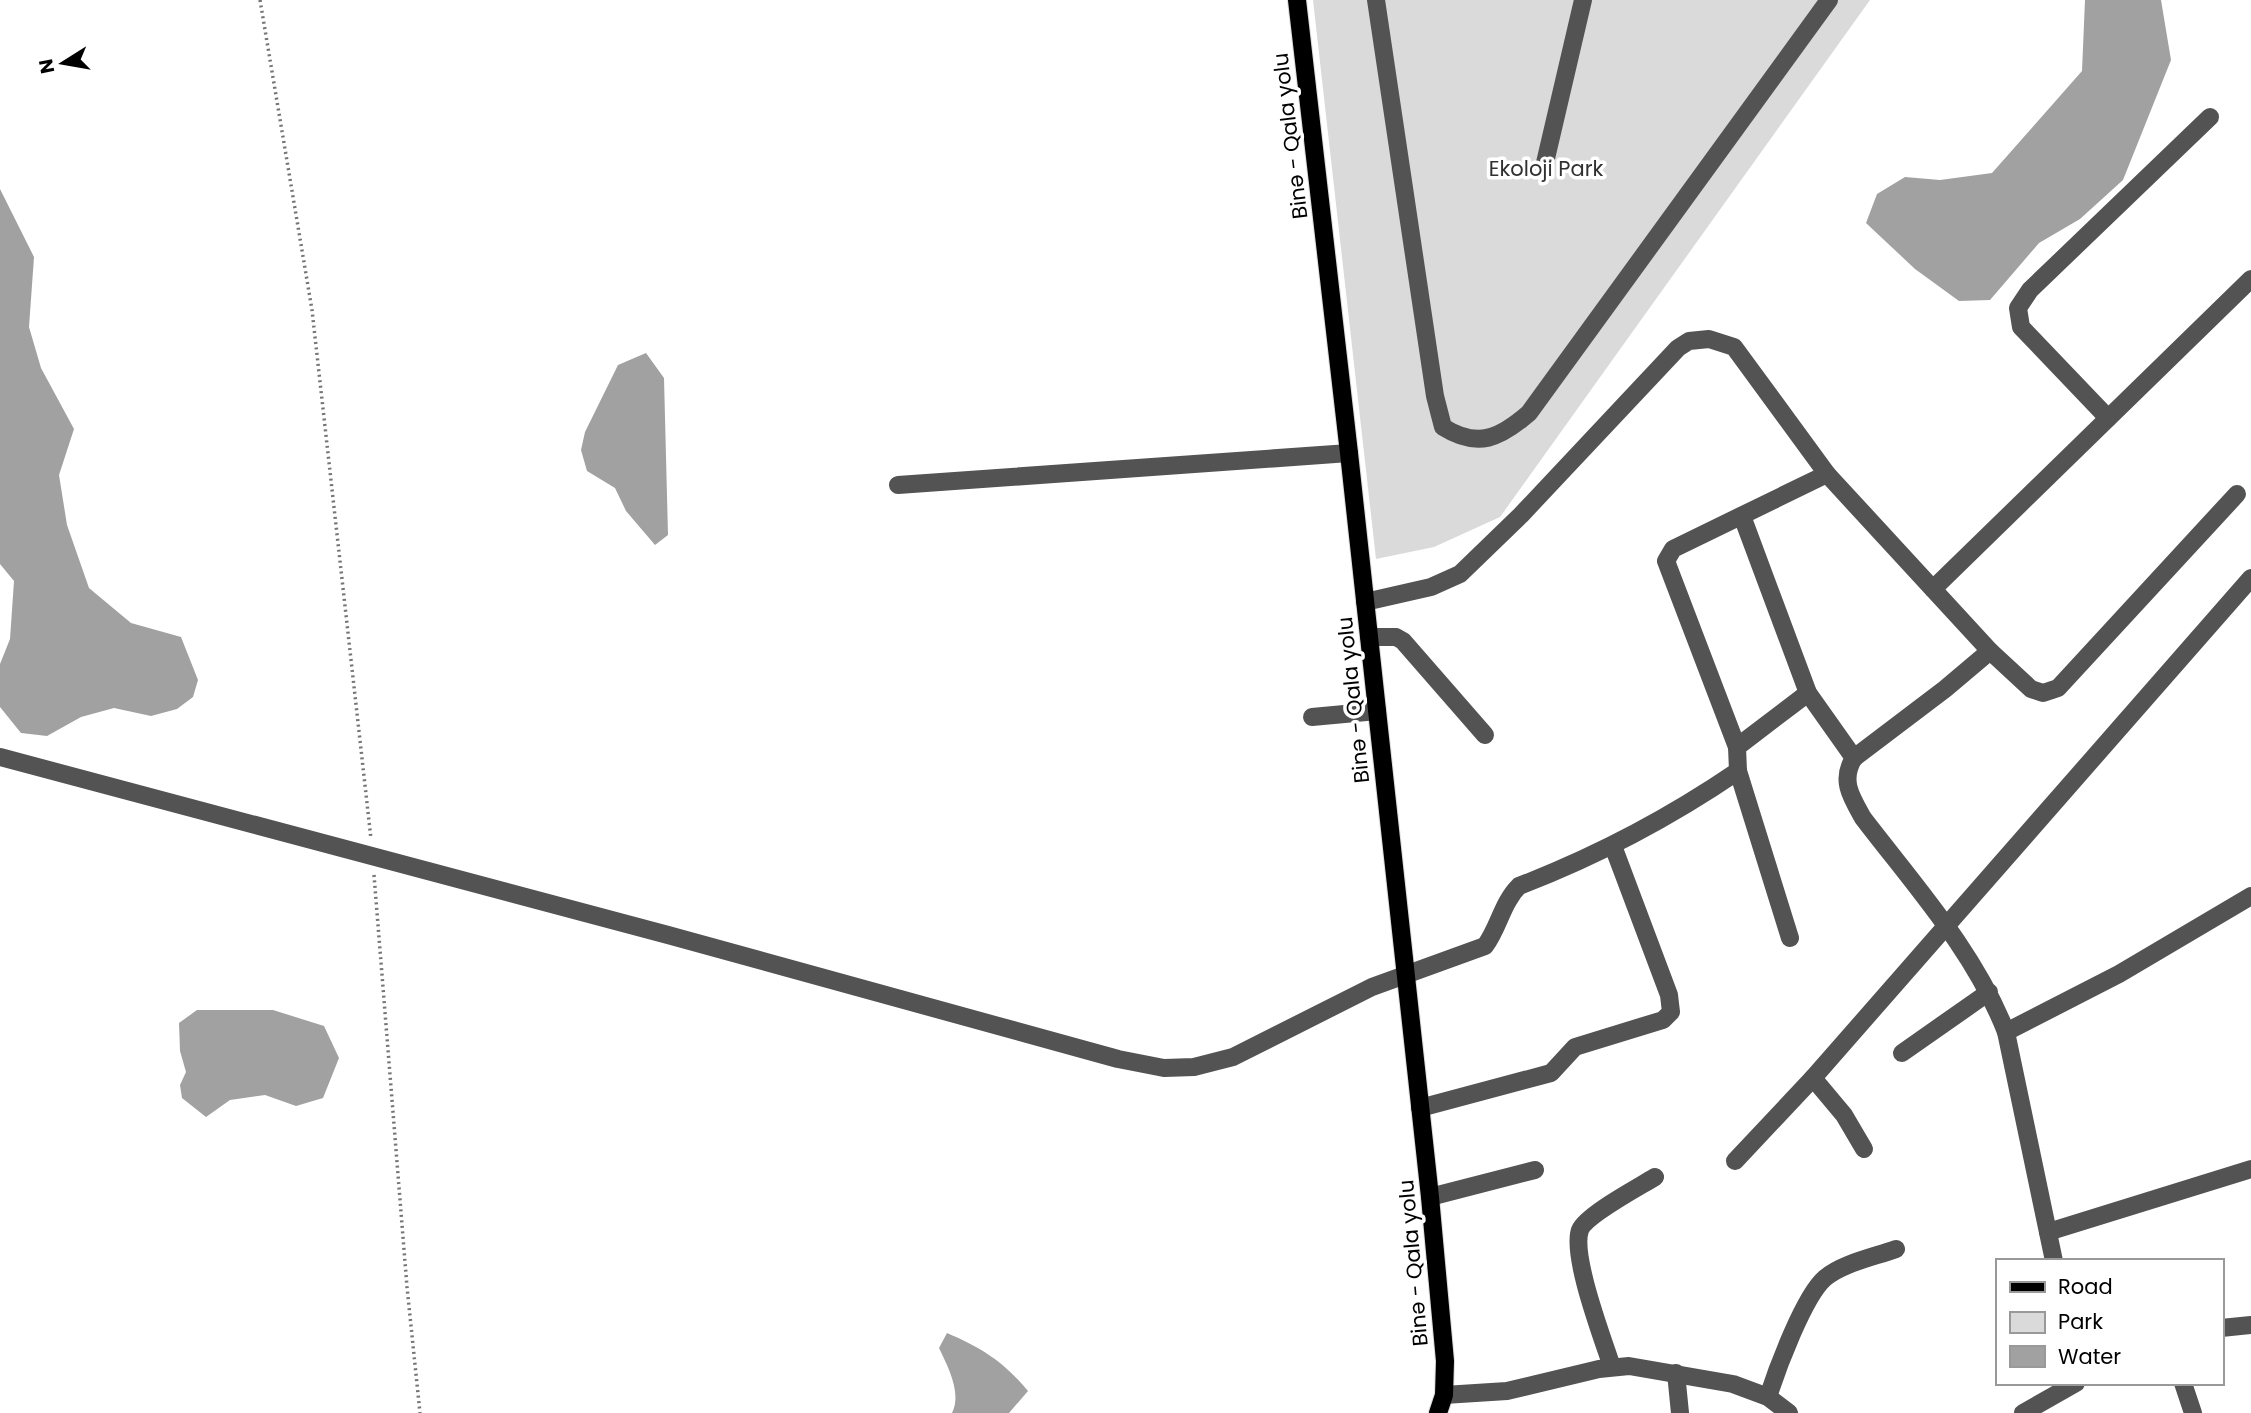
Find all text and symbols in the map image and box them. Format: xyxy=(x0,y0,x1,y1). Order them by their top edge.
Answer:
north arrow xyxy=(28,28,98,98)
street label: Binə - Qala yolu xyxy=(1265,51,1315,221)
text: N xyxy=(32,57,61,76)
park label: Ekoloji Park xyxy=(1489,154,1603,183)
street label: Binə - Qala yolu xyxy=(1330,616,1376,784)
street label: Binə - Qala yolu xyxy=(1391,1179,1435,1347)
legend xyxy=(1996,1259,2223,1385)
text: Road xyxy=(2058,1272,2113,1301)
text: Park xyxy=(2058,1307,2103,1336)
text: Water xyxy=(2058,1342,2121,1371)

